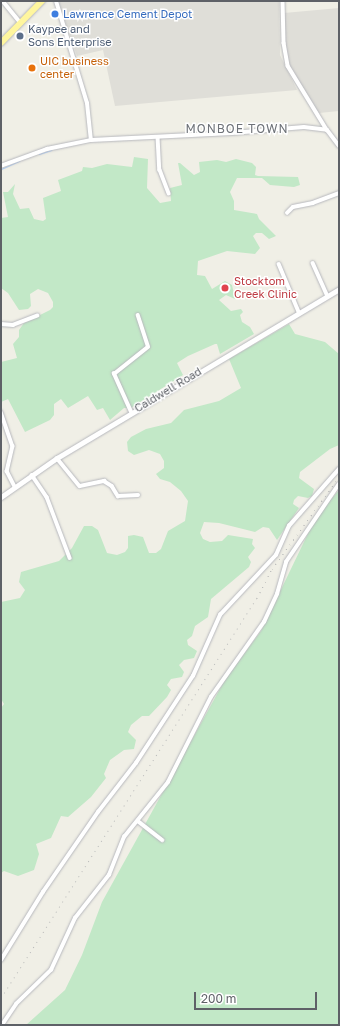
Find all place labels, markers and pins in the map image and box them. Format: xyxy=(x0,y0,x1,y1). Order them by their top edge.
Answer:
place label: Lawrence Cement Depot xyxy=(63,7,192,21)
marker: Lawrence Cement Depot xyxy=(50,9,60,19)
place label: Kaypee and Sons Enterprise xyxy=(28,23,112,49)
marker: Kaypee and Sons Enterprise xyxy=(15,31,25,41)
place label: UIC business center xyxy=(40,55,109,81)
marker: UIC business center xyxy=(27,63,37,73)
place label: Stocktom Creek Clinic xyxy=(234,275,297,301)
marker: Stocktom Creek Clinic xyxy=(219,282,231,294)

